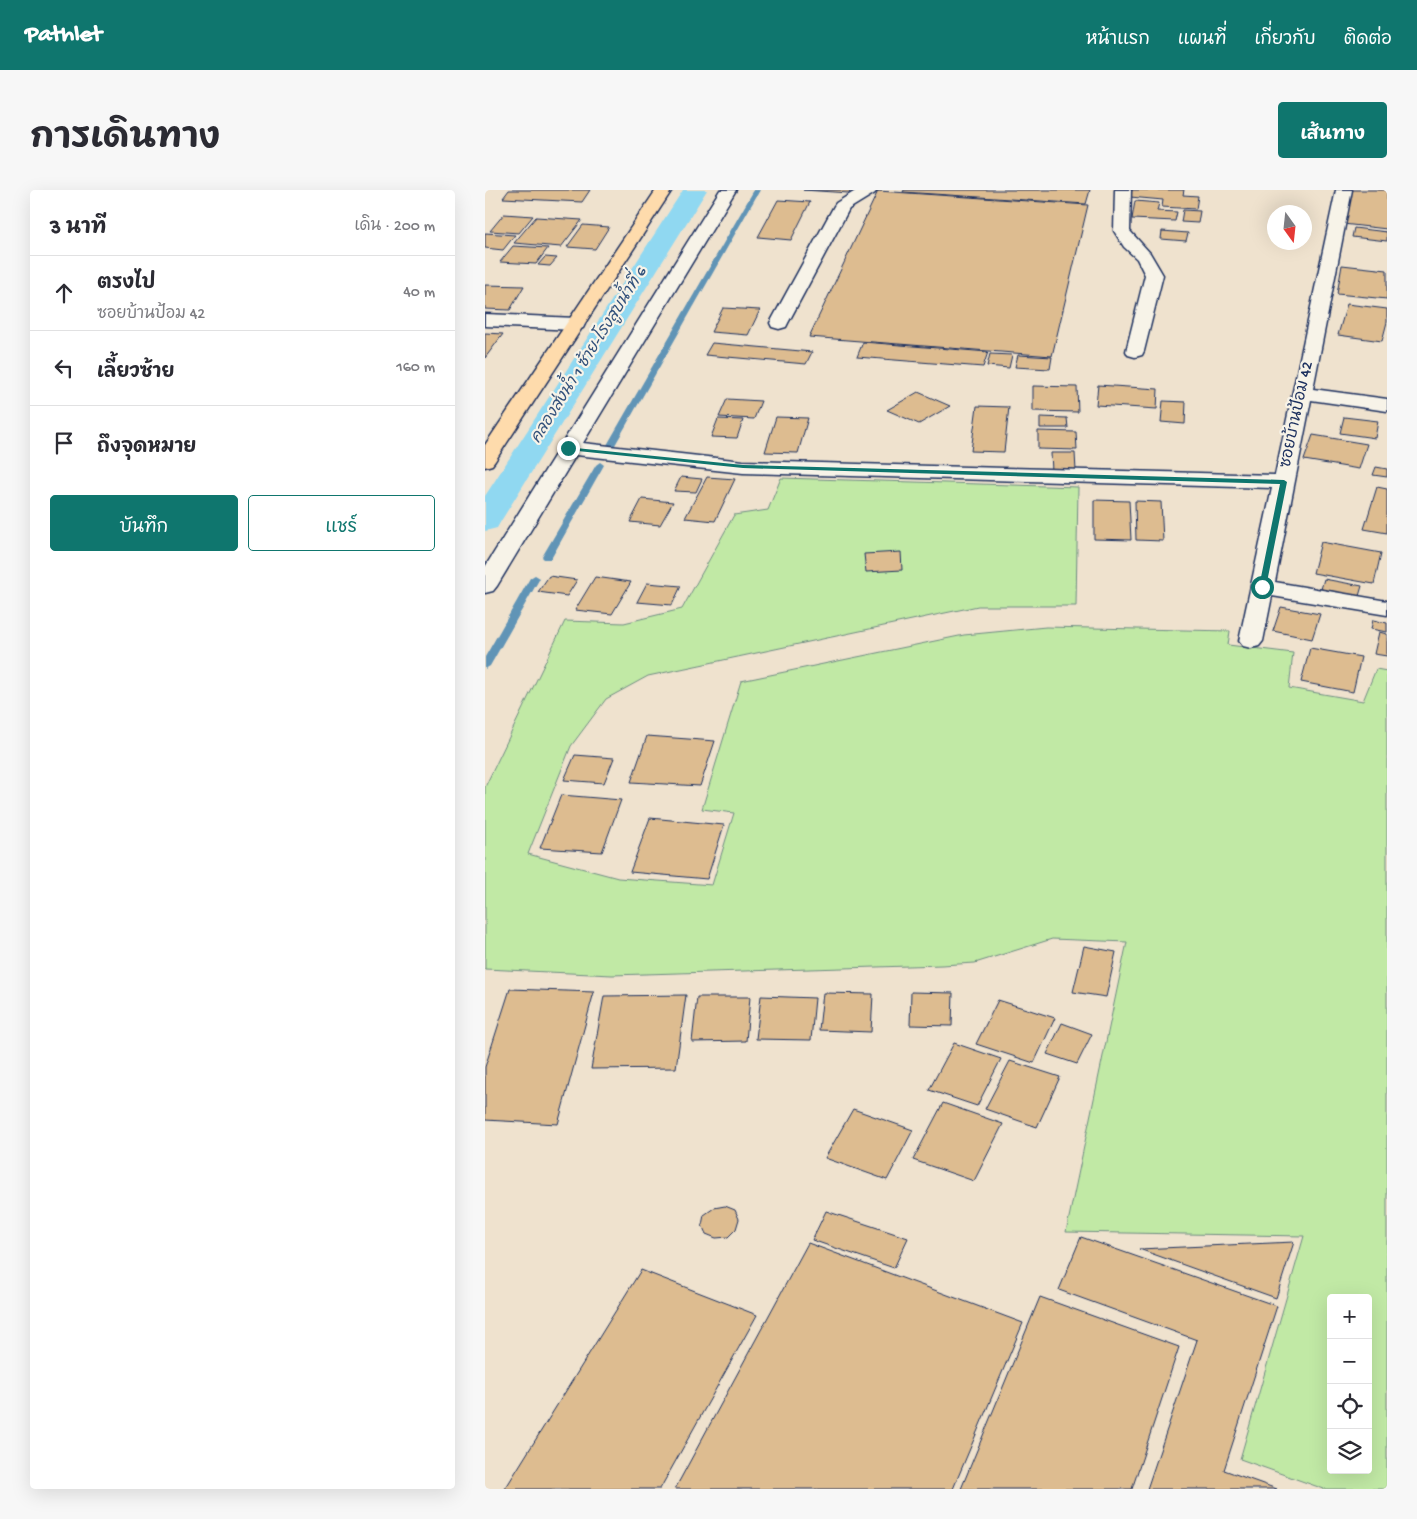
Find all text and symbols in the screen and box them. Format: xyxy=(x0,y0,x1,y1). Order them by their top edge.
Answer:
text: Pathlet xyxy=(25,21,102,50)
text: หน้าแรก xyxy=(1086,30,1150,51)
text: แผนที่ xyxy=(1178,30,1226,51)
text: เกี่ยวกับ xyxy=(1254,30,1316,51)
text: ติดต่อ xyxy=(1344,30,1392,51)
button: เส้นทาง xyxy=(1278,102,1387,158)
text: การเดินทาง xyxy=(30,120,220,161)
north arrow xyxy=(1267,205,1312,250)
text: 3 นาที xyxy=(50,217,106,242)
text: เดิน · 200 m xyxy=(354,218,435,237)
water label: คลองส่งน้ำ 1 ซ้าย-โรงสูบน้ำที่ 6 xyxy=(521,260,653,447)
text: ตรงไป xyxy=(97,273,155,296)
icon: ahead xyxy=(50,279,78,307)
text: 40 m xyxy=(403,284,435,303)
text: ซอยบ้านป้อม 42 xyxy=(97,306,205,325)
icon: left xyxy=(50,354,78,382)
text: 160 m xyxy=(396,359,435,378)
street label: ซอยบ้านป้อม 42 xyxy=(1274,359,1319,470)
text: เลี้ยวซ้าย xyxy=(97,362,174,385)
icon: arrive xyxy=(50,429,78,457)
text: ถึงจุดหมาย xyxy=(97,437,196,460)
route end xyxy=(557,437,580,460)
button: บันทึก xyxy=(50,495,238,551)
button: แชร์ xyxy=(248,495,435,551)
route start xyxy=(1251,576,1274,599)
map controls xyxy=(1327,1294,1372,1474)
button: + xyxy=(1327,1294,1372,1339)
button: − xyxy=(1327,1339,1372,1384)
button: locate xyxy=(1327,1384,1372,1429)
button: layers xyxy=(1327,1429,1372,1474)

